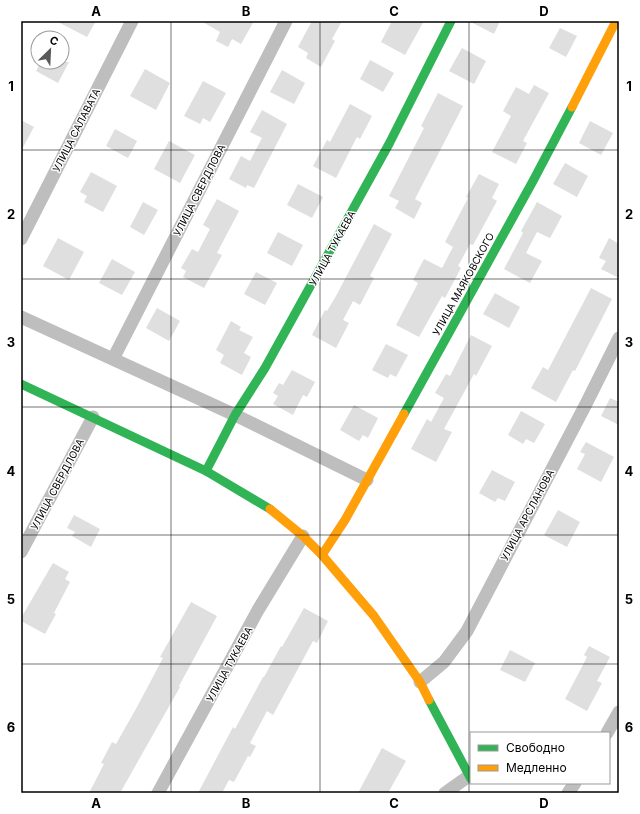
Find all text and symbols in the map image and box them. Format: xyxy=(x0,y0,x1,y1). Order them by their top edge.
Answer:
text: A xyxy=(91,3,101,19)
text: B xyxy=(242,3,251,19)
text: C xyxy=(389,3,399,19)
text: D xyxy=(539,3,549,19)
north arrow xyxy=(30,30,70,70)
text: С xyxy=(48,33,61,49)
text: 1 xyxy=(8,78,14,94)
text: 1 xyxy=(626,78,632,94)
street label: УЛИЦА САЛАВАТА xyxy=(50,86,102,174)
street label: УЛИЦА СВЕРДЛОВА xyxy=(171,142,227,238)
text: 2 xyxy=(7,206,15,222)
text: 2 xyxy=(625,206,633,222)
street label: УЛИЦА ТУКАЕВА xyxy=(306,208,358,288)
street label: УЛИЦА МАЯКОВСКОГО xyxy=(430,230,496,337)
text: 3 xyxy=(7,334,15,350)
text: 3 xyxy=(625,334,633,350)
street label: УЛИЦА СВЕРДЛОВА xyxy=(28,436,86,532)
text: 4 xyxy=(7,463,16,479)
text: 4 xyxy=(625,463,634,479)
street label: УЛИЦА АРСЛАНОВА xyxy=(498,467,556,563)
text: 5 xyxy=(7,591,15,607)
text: 5 xyxy=(625,591,633,607)
street label: УЛИЦА ТУКАЕВА xyxy=(203,624,255,704)
text: 6 xyxy=(7,719,15,735)
text: 6 xyxy=(625,719,633,735)
legend xyxy=(470,732,610,784)
text: Свободно xyxy=(506,740,565,755)
text: Медленно xyxy=(506,760,567,775)
text: A xyxy=(91,795,101,811)
text: B xyxy=(242,795,251,811)
text: C xyxy=(389,795,399,811)
text: D xyxy=(539,795,549,811)

